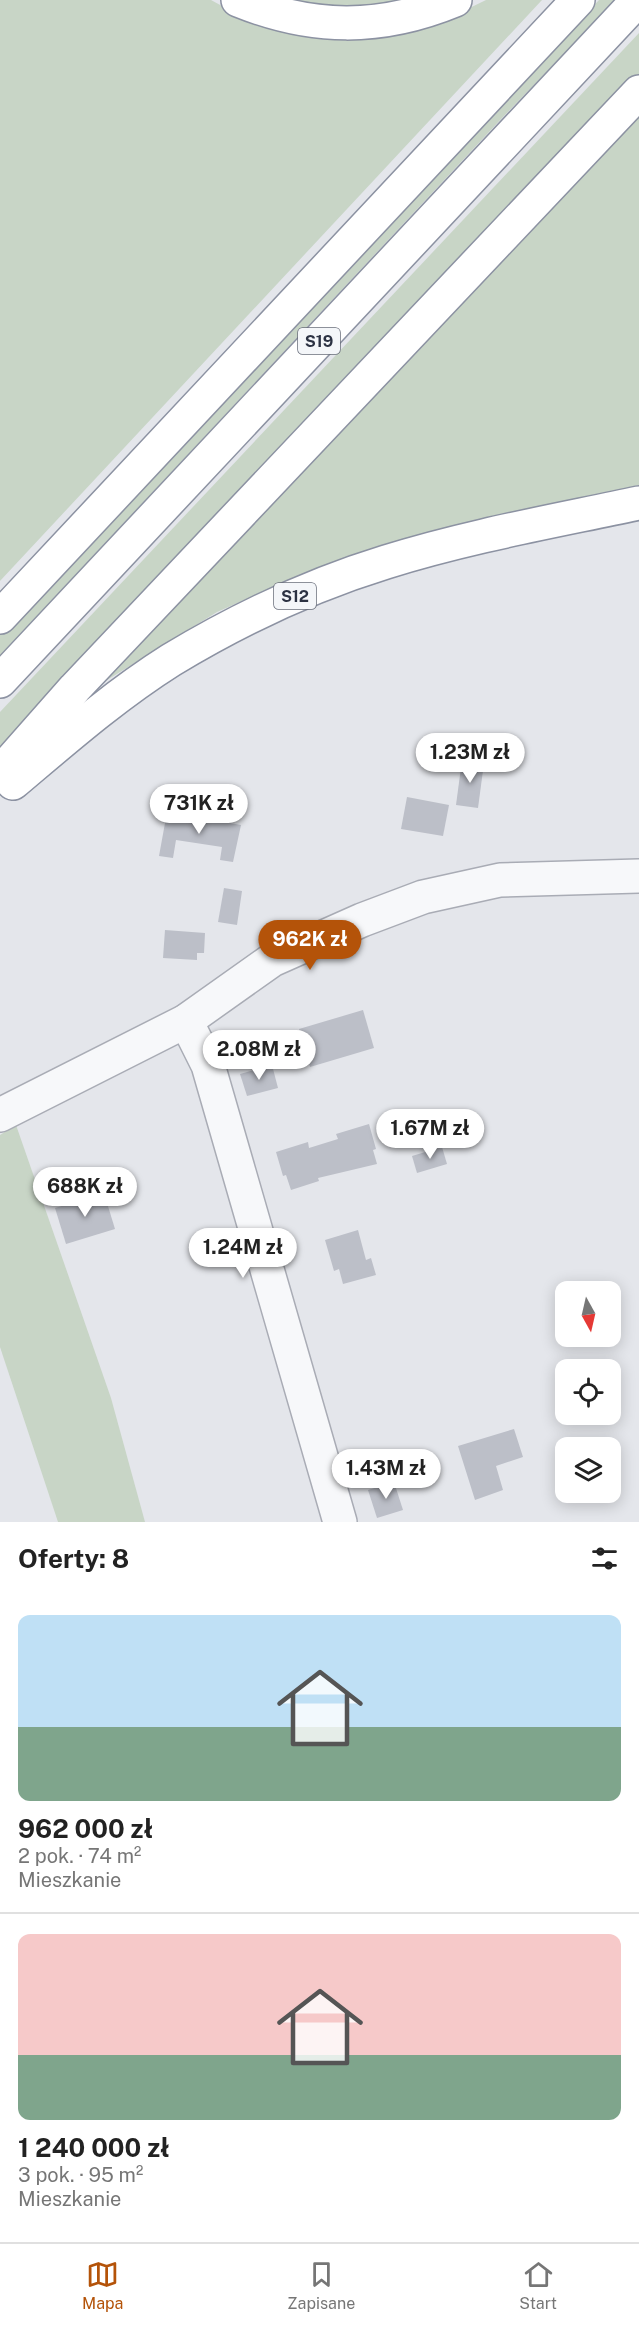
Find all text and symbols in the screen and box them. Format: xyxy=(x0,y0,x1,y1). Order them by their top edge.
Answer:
road number: S19 xyxy=(298,328,340,354)
road number: S12 xyxy=(274,583,316,609)
pin: 1.23M zł xyxy=(408,733,532,784)
text: 1.23M zł xyxy=(430,740,510,764)
pin: 731K zł xyxy=(144,784,254,835)
text: 731K zł xyxy=(164,791,234,815)
pin: 962K zł xyxy=(255,920,365,971)
text: 962K zł xyxy=(272,927,348,951)
pin: 2.08M zł xyxy=(197,1030,321,1081)
text: 2.08M zł xyxy=(217,1037,301,1061)
pin: 1.67M zł xyxy=(368,1109,492,1160)
text: 1.67M zł xyxy=(390,1116,470,1140)
pin: 688K zł xyxy=(30,1167,140,1218)
text: 688K zł xyxy=(47,1174,123,1198)
pin: 1.24M zł xyxy=(181,1228,305,1279)
text: 1.24M zł xyxy=(203,1235,283,1259)
north arrow xyxy=(555,1281,621,1347)
map controls xyxy=(555,1281,621,1503)
button: locate xyxy=(555,1359,621,1425)
button: layers xyxy=(555,1437,621,1503)
pin: 1.43M zł xyxy=(324,1449,448,1500)
text: 1.43M zł xyxy=(346,1456,426,1480)
icon: filters xyxy=(588,1542,621,1575)
text: Oferty: 8 xyxy=(18,1543,129,1574)
icon: home xyxy=(266,1654,374,1762)
text: 962 000 zł xyxy=(18,1813,153,1844)
text: 2 pok. · 74 m² xyxy=(18,1844,141,1868)
text: Mieszkanie xyxy=(18,1868,121,1892)
icon: home xyxy=(266,1973,374,2081)
text: 1 240 000 zł xyxy=(18,2132,170,2163)
text: 3 pok. · 95 m² xyxy=(18,2163,143,2187)
text: Mieszkanie xyxy=(18,2187,121,2211)
tab: Mapa xyxy=(82,2258,123,2313)
tab: Zapisane xyxy=(287,2258,355,2313)
tab: Start xyxy=(519,2258,557,2313)

